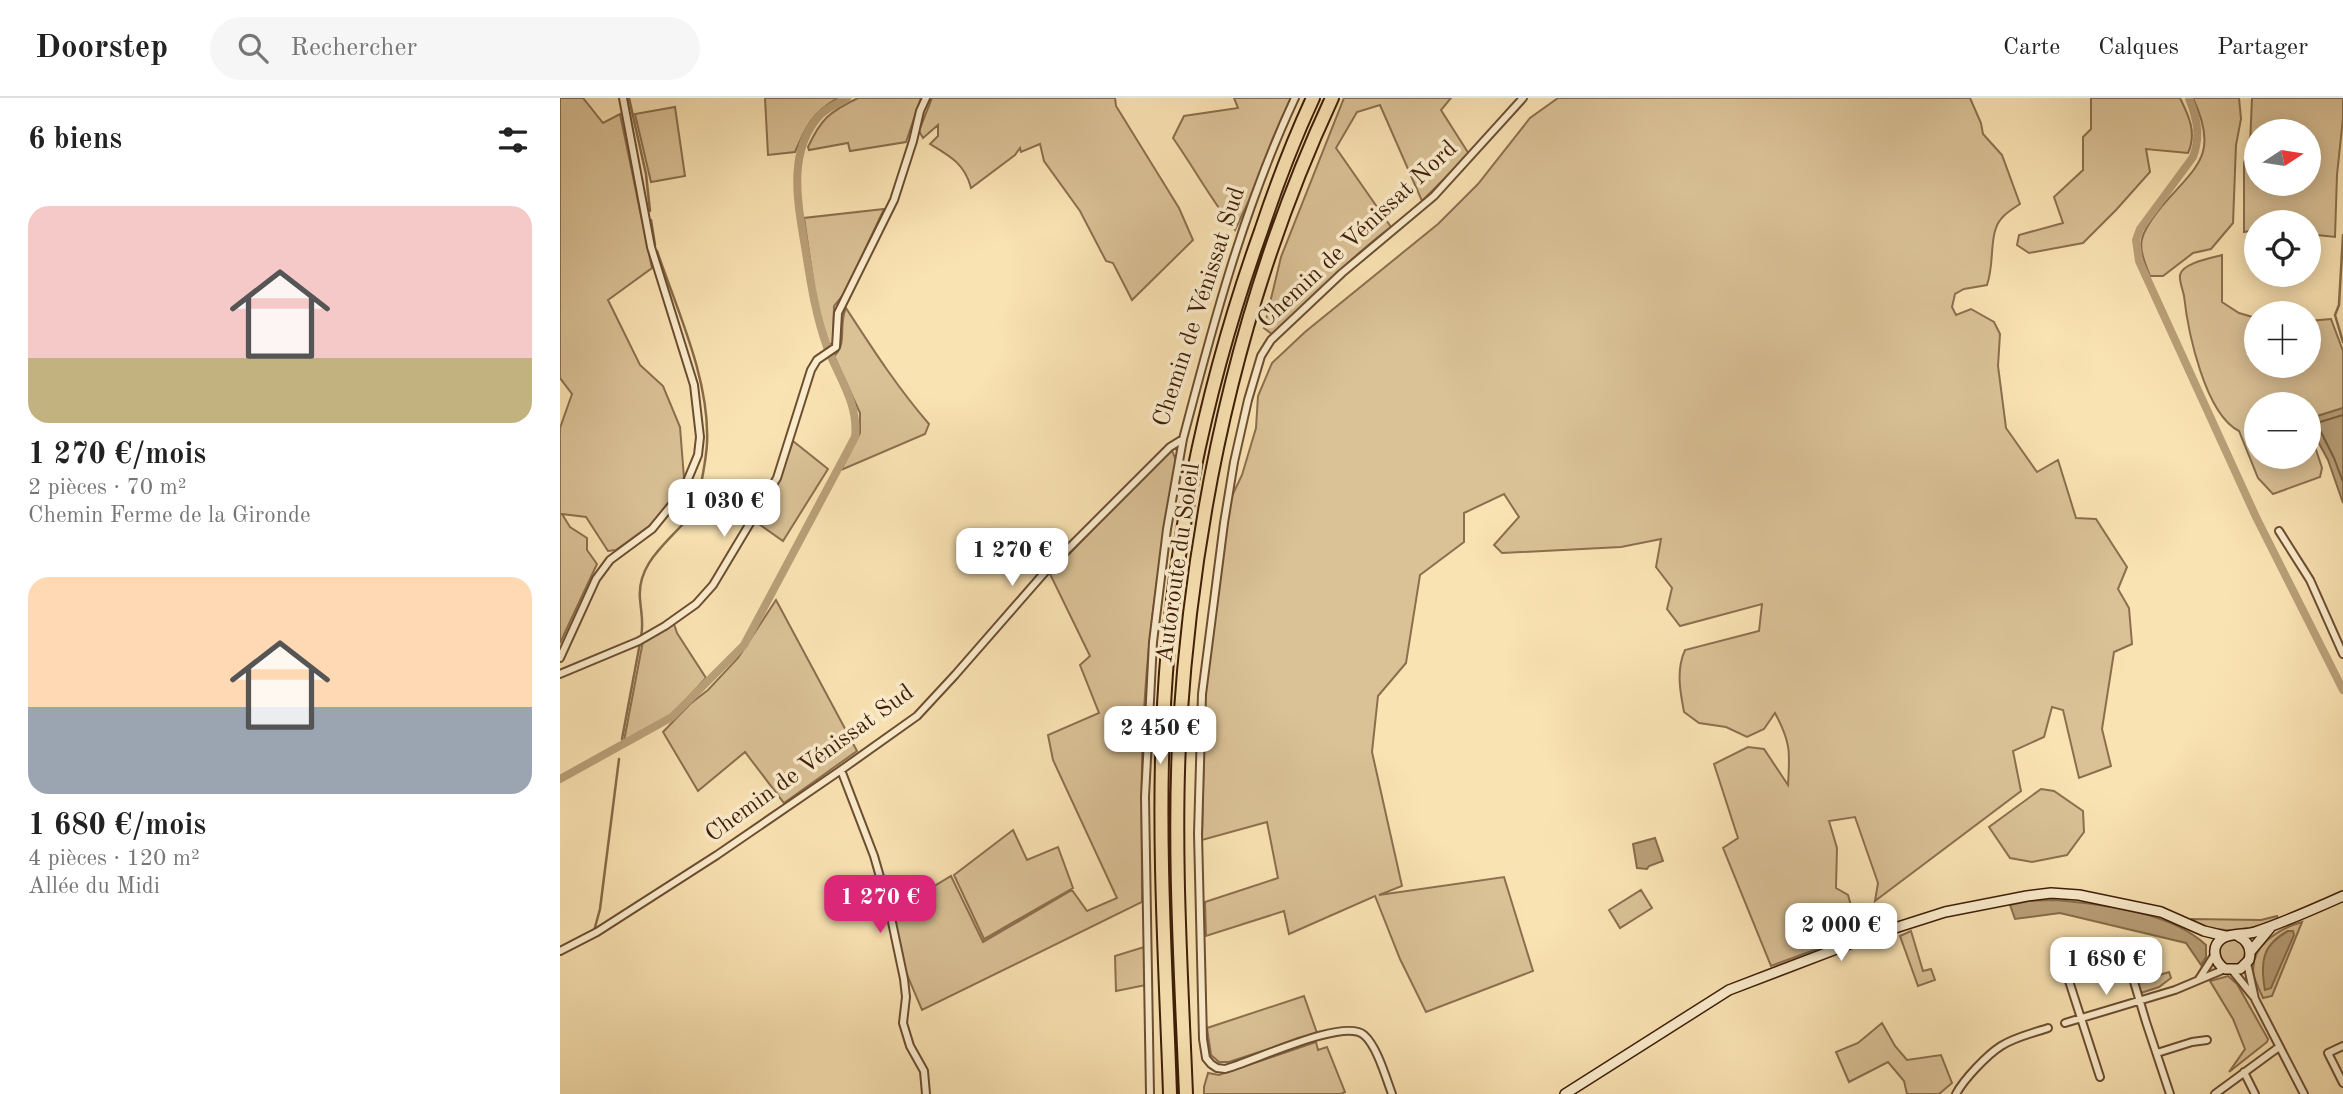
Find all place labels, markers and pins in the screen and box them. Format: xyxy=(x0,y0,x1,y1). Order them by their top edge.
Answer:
pin: 1 030 € xyxy=(659,480,789,539)
pin: 1 270 € xyxy=(947,528,1077,588)
pin: 2 450 € xyxy=(1095,706,1225,766)
pin: 1 270 € xyxy=(815,876,945,935)
pin: 2 000 € xyxy=(1776,904,1906,963)
pin: 1 680 € xyxy=(2041,937,2171,997)

